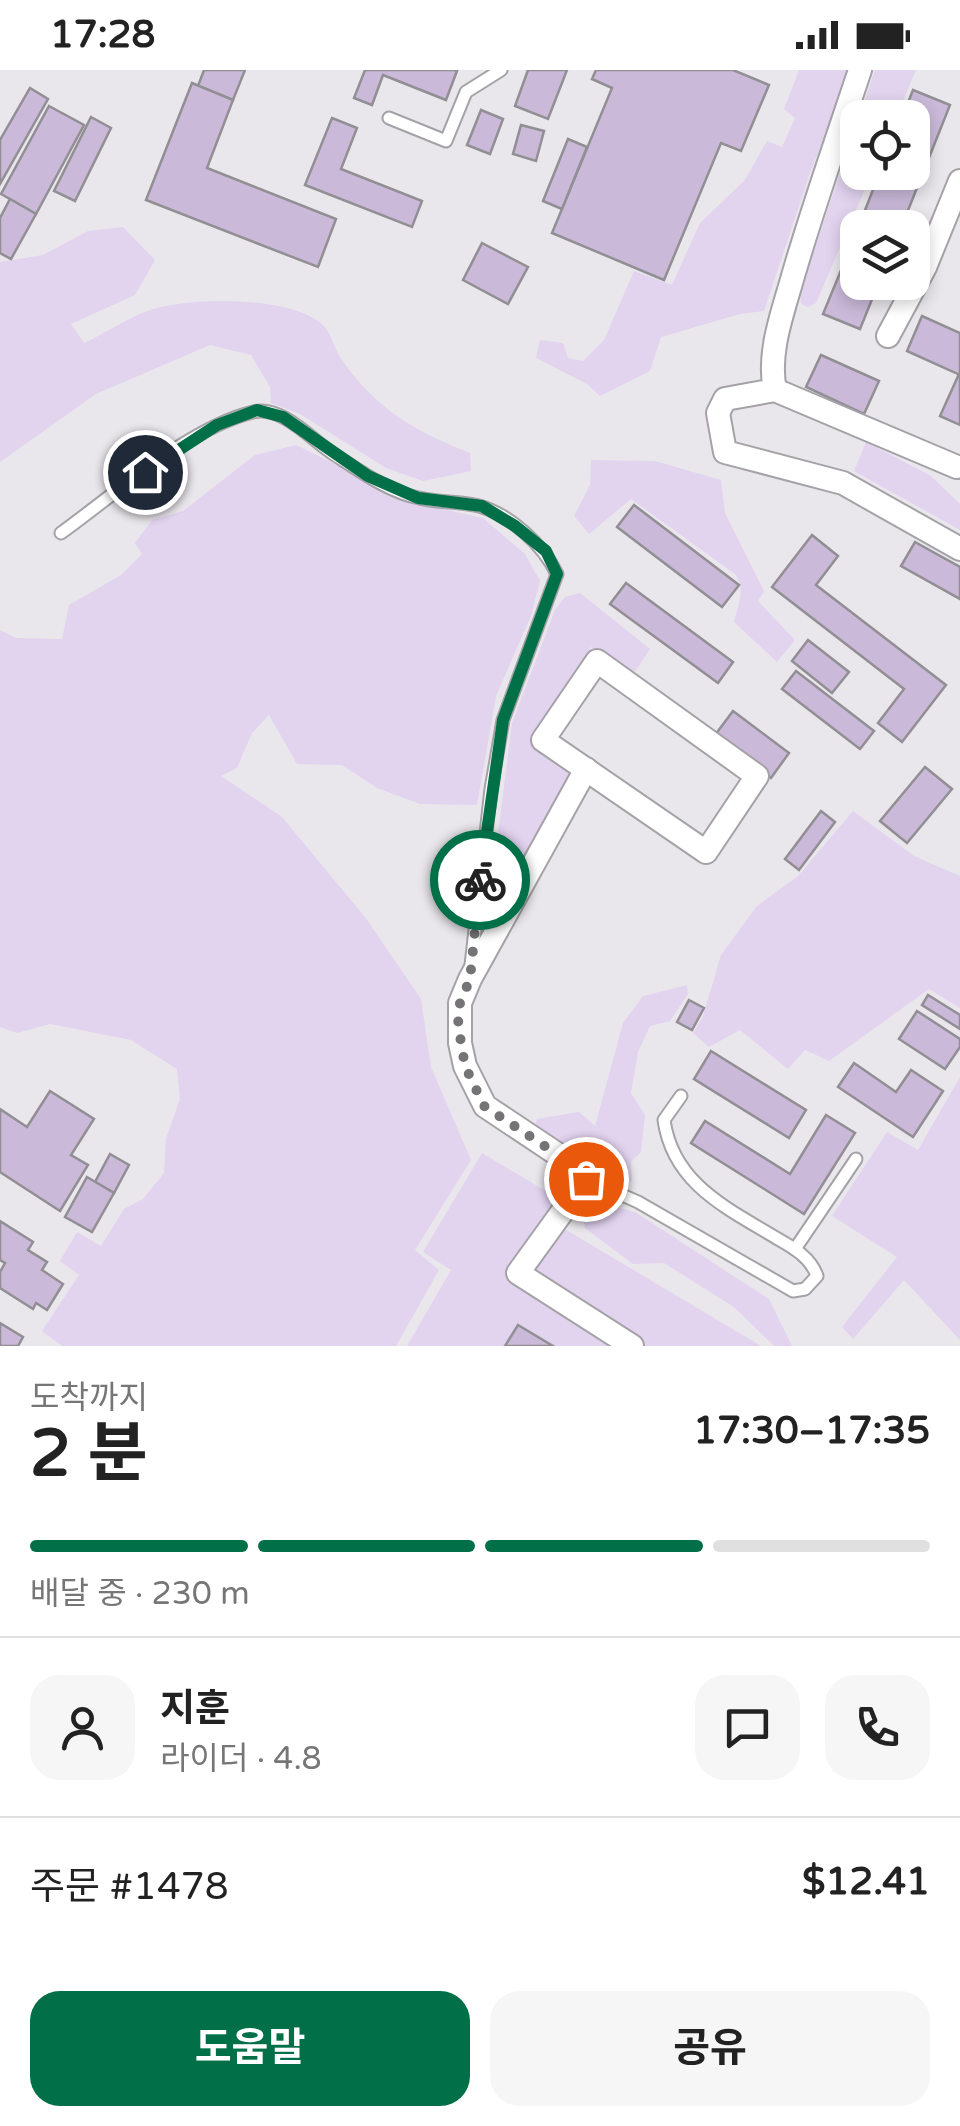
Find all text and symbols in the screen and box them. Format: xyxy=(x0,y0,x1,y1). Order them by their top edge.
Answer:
text: 17:28 xyxy=(50,12,155,58)
map controls xyxy=(840,100,930,300)
button: locate xyxy=(840,100,930,190)
button: layers xyxy=(840,210,930,300)
pin xyxy=(103,430,188,515)
icon: home xyxy=(118,445,173,500)
courier xyxy=(430,830,530,930)
icon: bike xyxy=(453,853,508,908)
pin xyxy=(544,1137,629,1222)
icon: bag xyxy=(559,1152,614,1207)
text: 도착까지 xyxy=(30,1379,148,1417)
text: 17:30–17:35 xyxy=(693,1408,930,1454)
text: 2 분 xyxy=(30,1415,148,1494)
text: 배달 중 · 230 m xyxy=(30,1575,250,1613)
button: person xyxy=(30,1675,135,1780)
button: chat xyxy=(695,1675,800,1780)
button: phone xyxy=(825,1675,930,1780)
text: 지훈 xyxy=(160,1686,230,1732)
text: 라이더 · 4.8 xyxy=(160,1740,322,1778)
text: $12.41 xyxy=(802,1859,930,1905)
text: 주문 #1478 xyxy=(30,1864,229,1910)
button: 도움말 xyxy=(30,1991,470,2106)
button: 공유 xyxy=(490,1991,930,2106)

